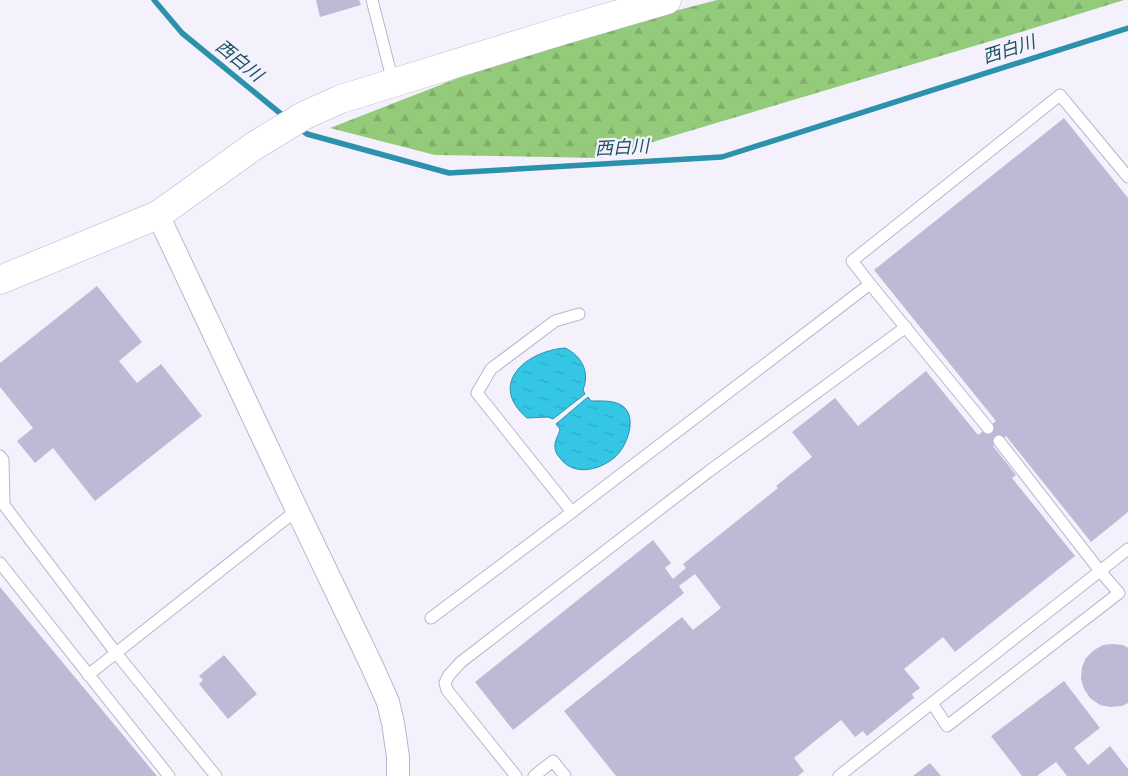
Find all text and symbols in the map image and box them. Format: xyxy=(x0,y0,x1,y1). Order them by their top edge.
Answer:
water label: 西白川 xyxy=(979,29,1040,70)
water label: 西白川 xyxy=(210,34,269,89)
water label: 西白川 xyxy=(594,134,652,162)

